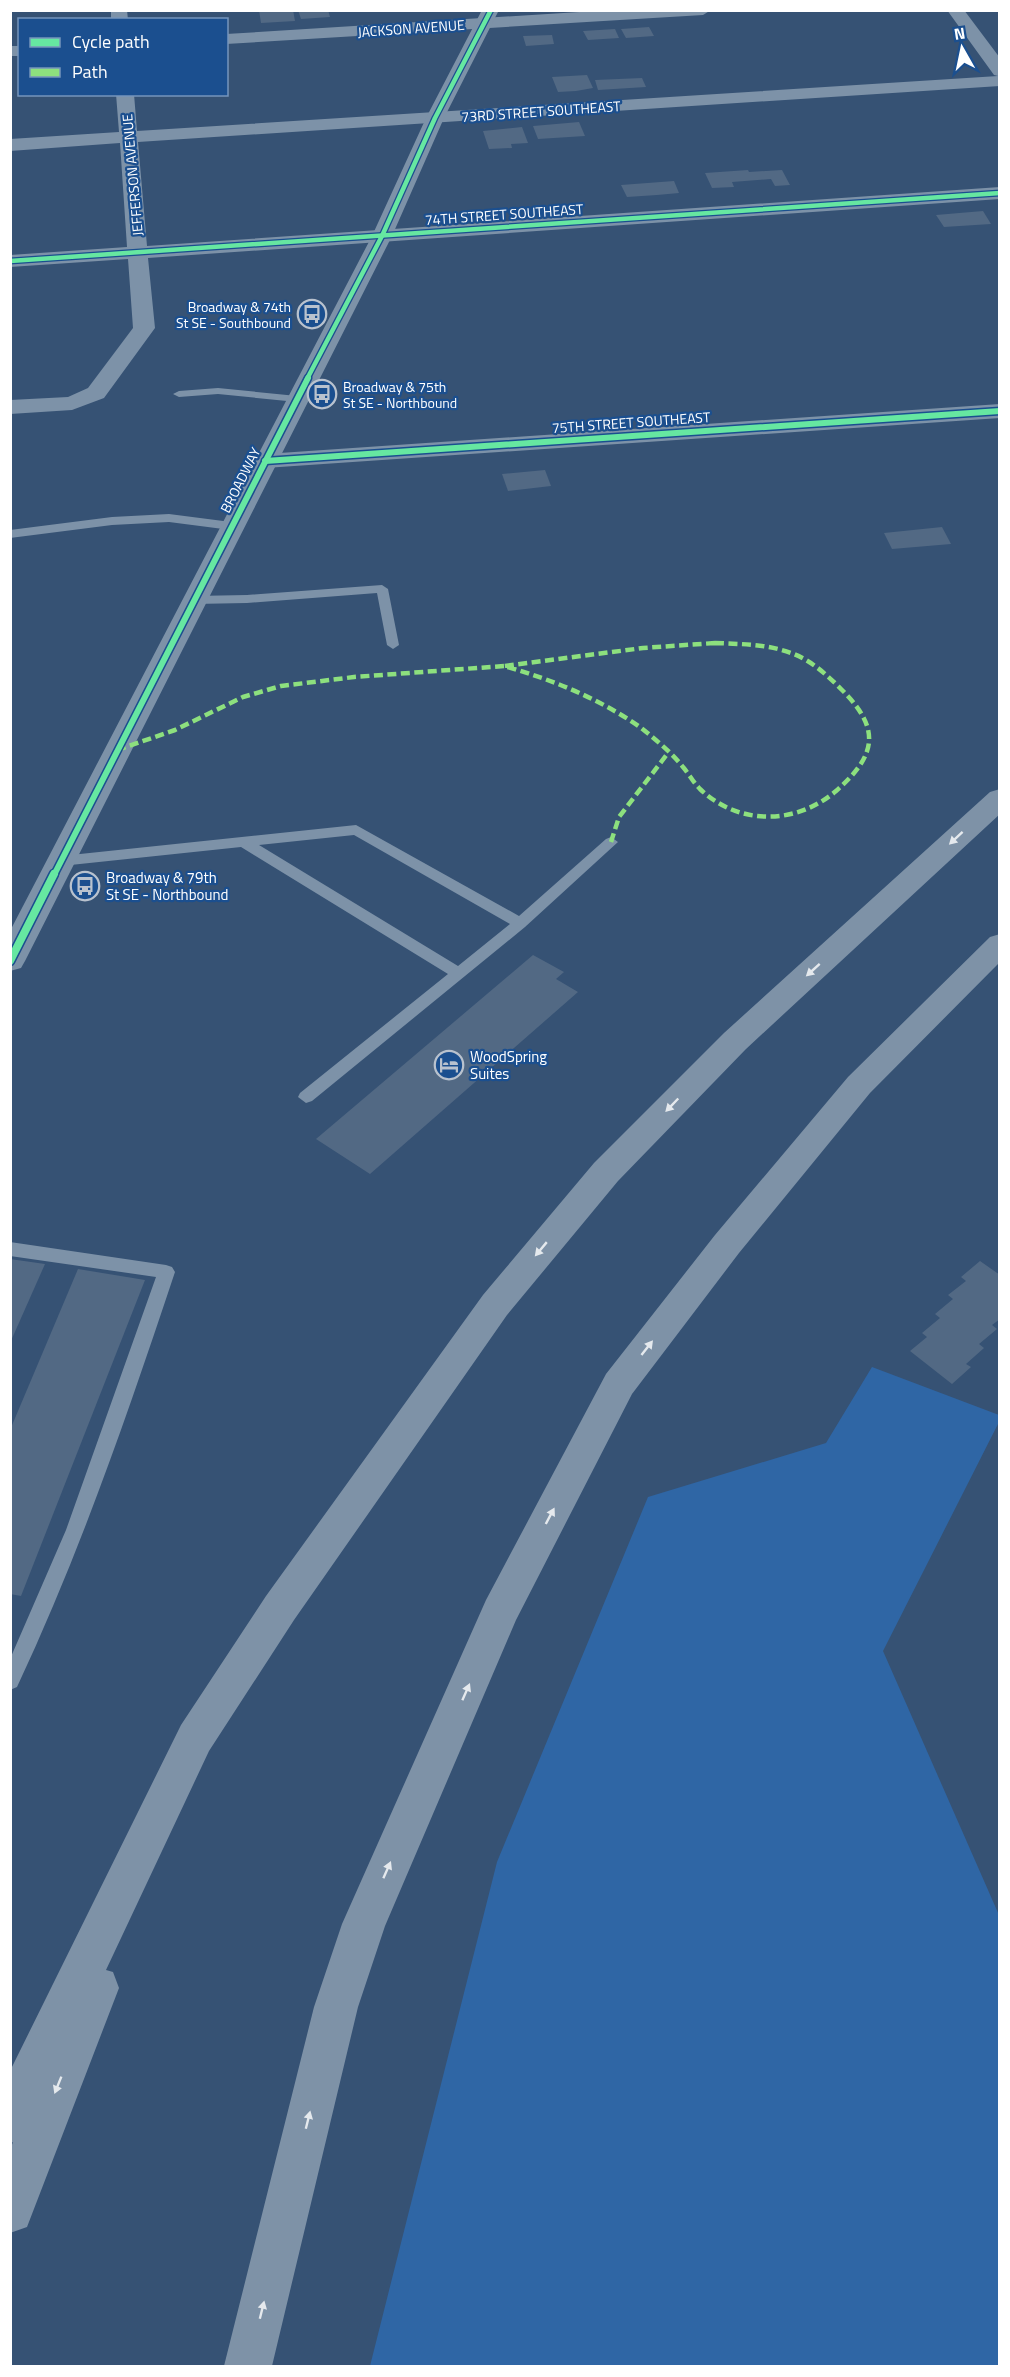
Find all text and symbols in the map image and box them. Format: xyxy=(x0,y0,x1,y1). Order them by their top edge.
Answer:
street label: JACKSON AVENUE xyxy=(357,14,465,42)
legend xyxy=(18,18,228,96)
north arrow xyxy=(932,18,992,78)
text: N xyxy=(952,20,967,46)
text: Cycle path xyxy=(72,28,150,55)
text: Path xyxy=(72,58,108,85)
street label: 73RD STREET SOUTHEAST xyxy=(461,95,622,127)
street label: JEFFERSON AVENUE xyxy=(116,113,148,237)
street label: 74TH STREET SOUTHEAST xyxy=(424,198,585,230)
place label: Broadway & 74th St SE - Southbound xyxy=(176,296,291,333)
bus stop icon: Broadway & 74th St SE - Southbound xyxy=(296,298,328,330)
place label: Broadway & 75th St SE - Northbound xyxy=(343,376,457,413)
bus stop icon: Broadway & 75th St SE - Northbound xyxy=(306,378,338,410)
street label: 75TH STREET SOUTHEAST xyxy=(551,406,712,438)
street label: BROADWAY xyxy=(215,443,266,516)
one-way arrow xyxy=(949,831,964,845)
place label: Broadway & 79th St SE - Northbound xyxy=(106,866,228,906)
bus stop icon: Broadway & 79th St SE - Northbound xyxy=(69,870,101,902)
one-way arrow xyxy=(806,963,821,976)
place label: WoodSpring Suites xyxy=(470,1045,547,1085)
hotel icon: WoodSpring Suites xyxy=(433,1049,465,1081)
one-way arrow xyxy=(666,1097,680,1111)
one-way arrow xyxy=(535,1241,548,1257)
one-way arrow xyxy=(641,1340,653,1355)
one-way arrow xyxy=(545,1507,555,1525)
one-way arrow xyxy=(461,1683,470,1700)
one-way arrow xyxy=(383,1862,392,1879)
one-way arrow xyxy=(53,2076,63,2094)
one-way arrow xyxy=(304,2111,314,2129)
one-way arrow xyxy=(258,2300,268,2319)

